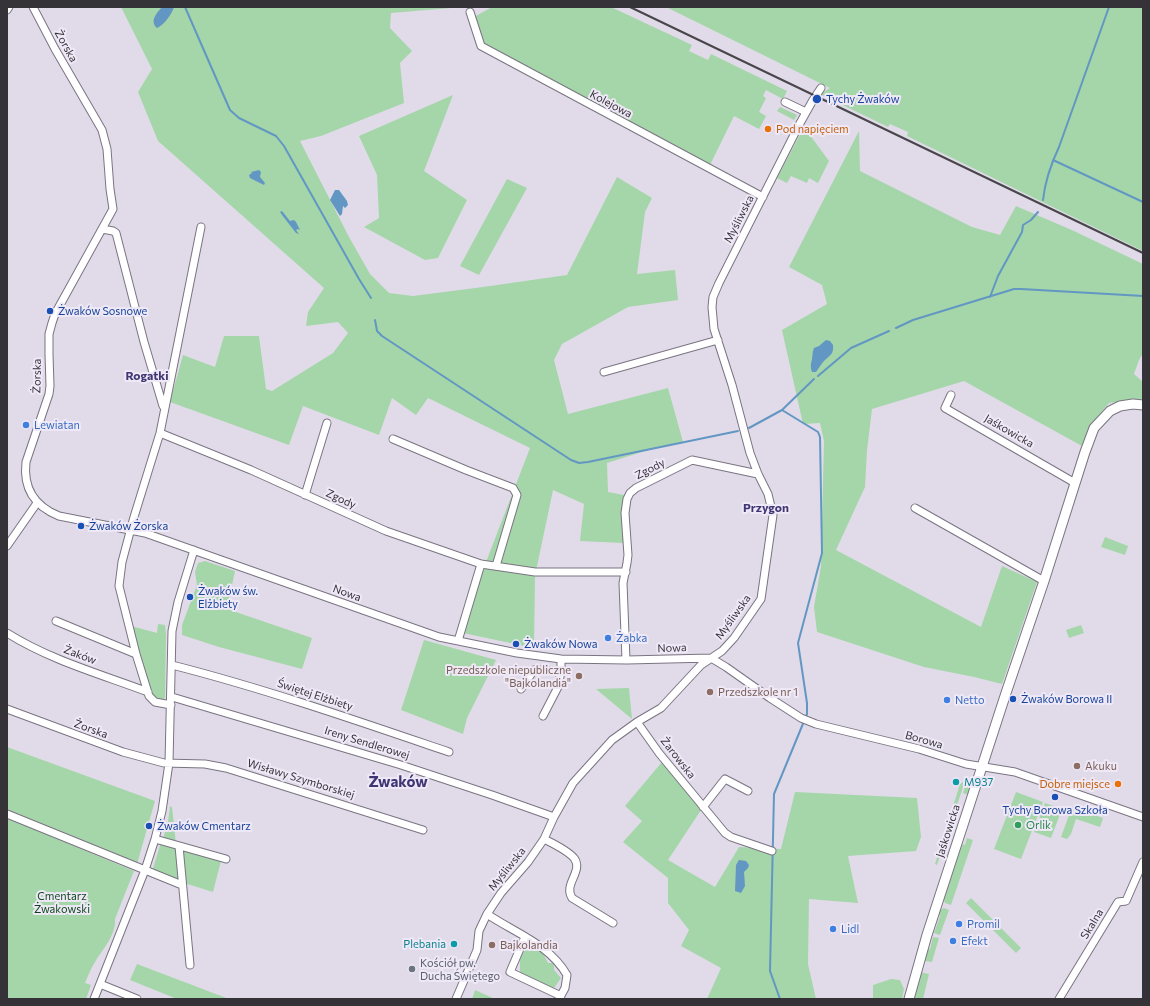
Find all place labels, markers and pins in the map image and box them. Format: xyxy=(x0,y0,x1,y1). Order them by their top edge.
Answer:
place label: Tychy Żwaków xyxy=(826,92,900,106)
marker: Tychy Żwaków xyxy=(811,93,823,105)
place label: Pod napięciem xyxy=(776,122,849,136)
marker: Pod napięciem xyxy=(763,124,773,134)
place label: Żwaków Sosnowe xyxy=(58,304,147,318)
marker: Żwaków Sosnowe xyxy=(45,306,55,316)
place label: Lewiatan xyxy=(34,418,80,432)
marker: Lewiatan xyxy=(21,420,31,430)
place label: Żwaków Żorska xyxy=(89,519,168,533)
marker: Żwaków Żorska xyxy=(76,521,86,531)
place label: Żwaków św. Elżbiety xyxy=(198,584,258,610)
marker: Żwaków św. Elżbiety xyxy=(185,592,195,602)
place label: Żabka xyxy=(616,631,647,645)
marker: Żabka xyxy=(603,633,613,643)
place label: Żwaków Nowa xyxy=(524,637,598,651)
marker: Żwaków Nowa xyxy=(511,639,521,649)
place label: Przedszkole niepubliczne "Bajkolandia" xyxy=(446,663,571,689)
marker: Przedszkole niepubliczne "Bajkolandia" xyxy=(574,671,584,681)
place label: Przedszkole nr 1 xyxy=(718,685,798,699)
marker: Przedszkole nr 1 xyxy=(705,687,715,697)
place label: Żwaków Borowa II xyxy=(1021,692,1112,706)
place label: Netto xyxy=(955,693,985,707)
marker: Żwaków Borowa II xyxy=(1008,694,1018,704)
marker: Netto xyxy=(942,695,952,705)
place label: Akuku xyxy=(1085,759,1117,773)
marker: Akuku xyxy=(1072,761,1082,771)
place label: M937 xyxy=(964,775,993,789)
marker: M937 xyxy=(951,777,961,787)
place label: Dobre miejsce xyxy=(1039,777,1110,791)
marker: Dobre miejsce xyxy=(1113,779,1123,789)
marker: Tychy Borowa Szkoła xyxy=(1050,792,1060,802)
place label: Tychy Borowa Szkoła xyxy=(1002,803,1108,817)
place label: Orlik xyxy=(1026,818,1051,832)
place label: Żwaków Cmentarz xyxy=(157,819,251,833)
marker: Orlik xyxy=(1013,820,1023,830)
marker: Żwaków Cmentarz xyxy=(144,821,154,831)
place label: Promil xyxy=(967,917,1000,931)
marker: Promil xyxy=(954,919,964,929)
place label: Lidl xyxy=(841,922,859,936)
marker: Lidl xyxy=(828,924,838,934)
place label: Efekt xyxy=(961,934,988,948)
marker: Efekt xyxy=(948,936,958,946)
place label: Plebania xyxy=(403,937,446,951)
place label: Bajkolandia xyxy=(500,938,558,952)
marker: Plebania xyxy=(449,939,459,949)
marker: Bajkolandia xyxy=(487,940,497,950)
place label: Kościół pw. Ducha Świętego xyxy=(420,956,500,982)
marker: Kościół pw. Ducha Świętego xyxy=(407,964,417,974)

